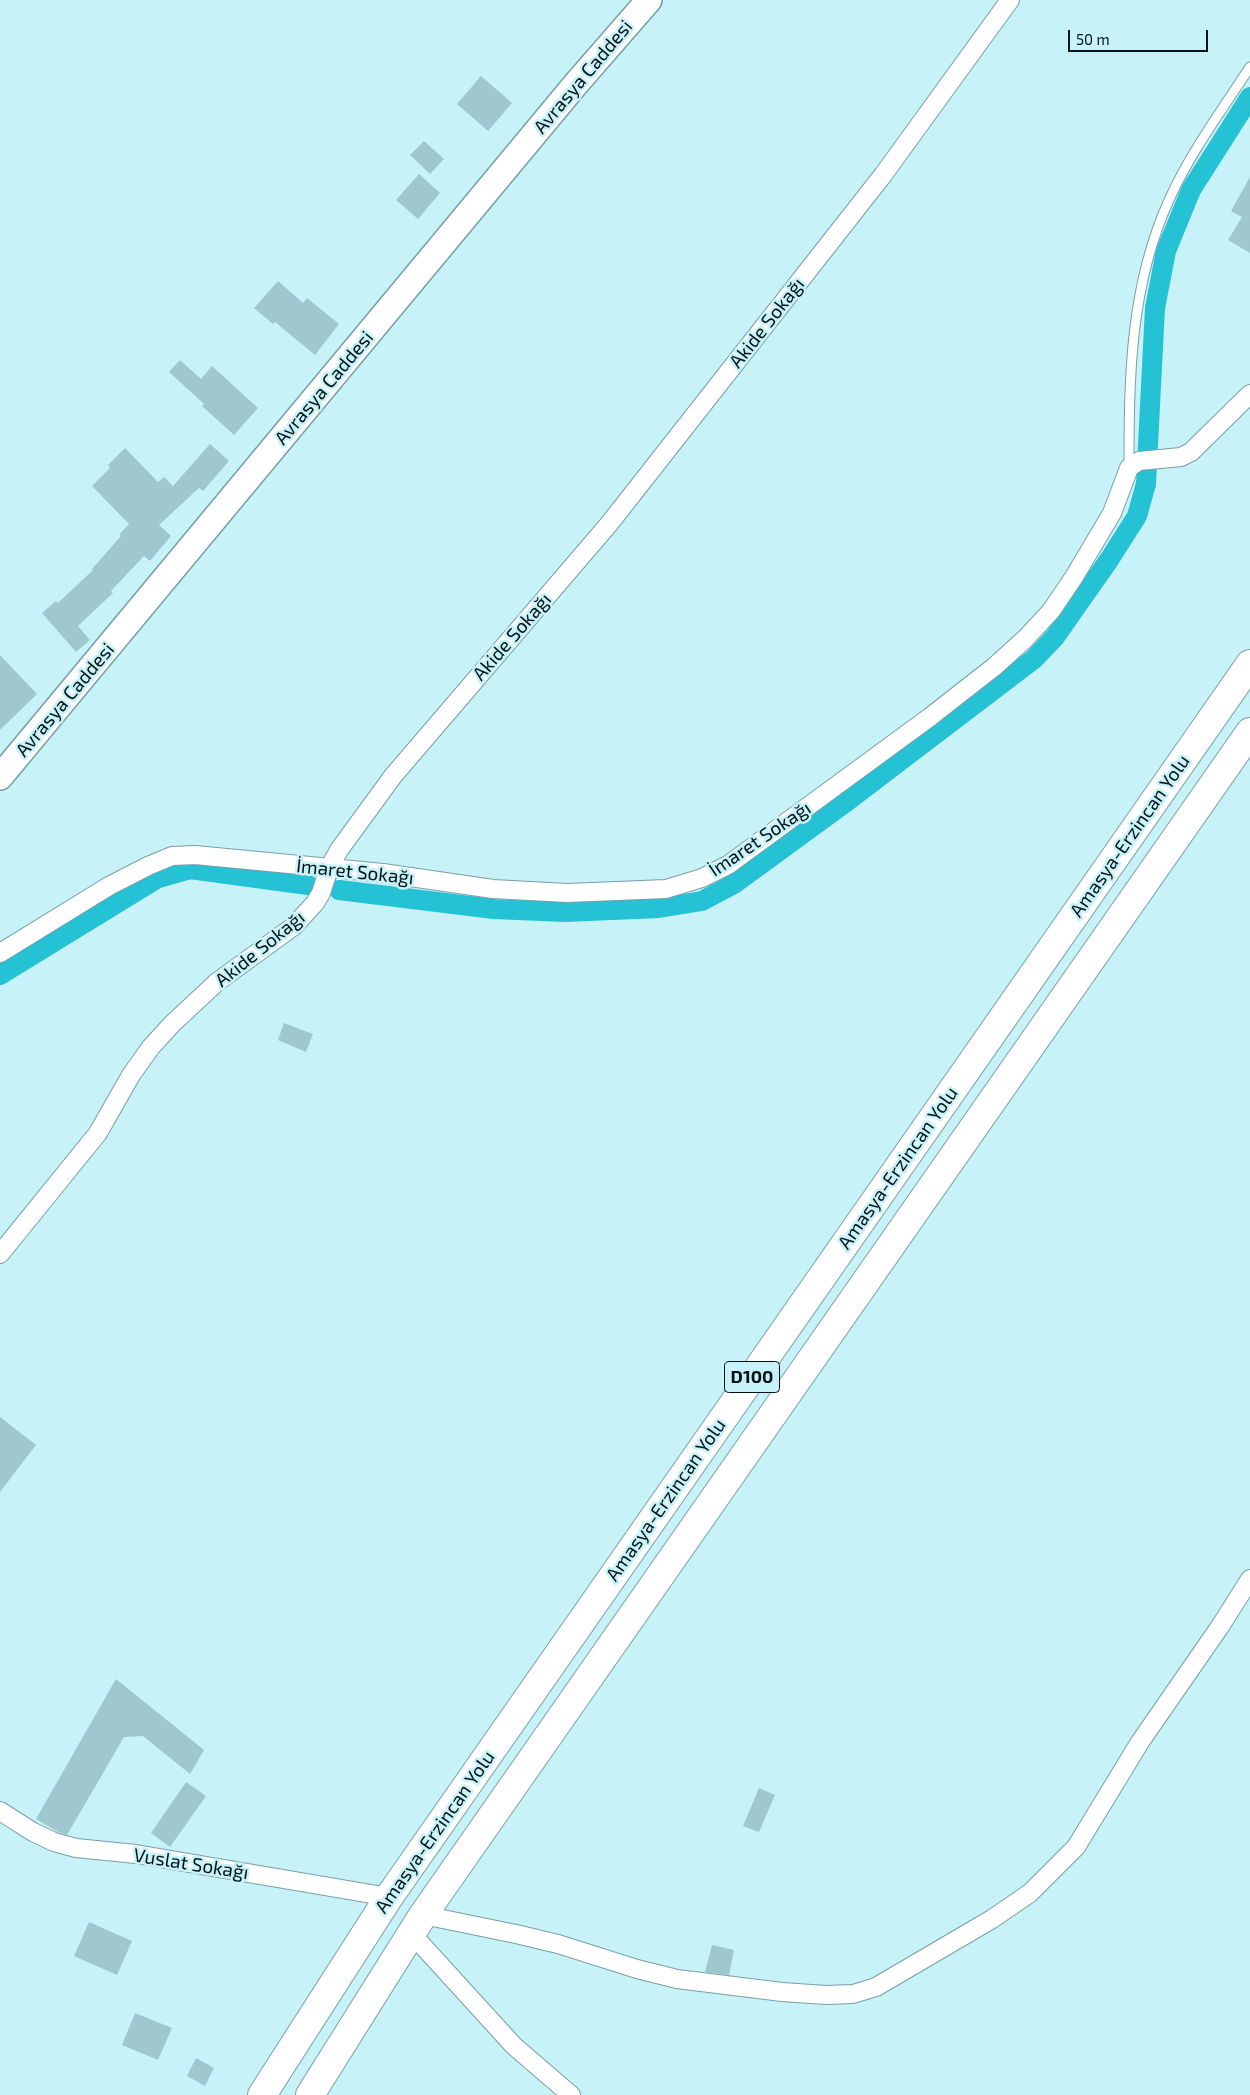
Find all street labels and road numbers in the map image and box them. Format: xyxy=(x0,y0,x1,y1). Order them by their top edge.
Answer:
street label: Avrasya Caddesi xyxy=(529,16,637,138)
street label: Akide Sokağı xyxy=(725,273,809,373)
street label: Avrasya Caddesi xyxy=(270,327,378,449)
street label: Akide Sokağı xyxy=(468,589,556,685)
street label: Avrasya Caddesi xyxy=(11,639,119,761)
street label: Amasya-Erzincan Yolu xyxy=(1065,750,1195,922)
street label: İmaret Sokağı xyxy=(705,797,815,881)
street label: İmaret Sokağı xyxy=(295,854,415,890)
street label: Akide Sokağı xyxy=(211,906,309,992)
street label: Amasya-Erzincan Yolu xyxy=(833,1082,963,1254)
road number: D100 xyxy=(724,1361,780,1392)
street label: Amasya-Erzincan Yolu xyxy=(601,1414,731,1586)
street label: Amasya-Erzincan Yolu xyxy=(370,1746,500,1918)
street label: Vuslat Sokağı xyxy=(132,1844,250,1884)

